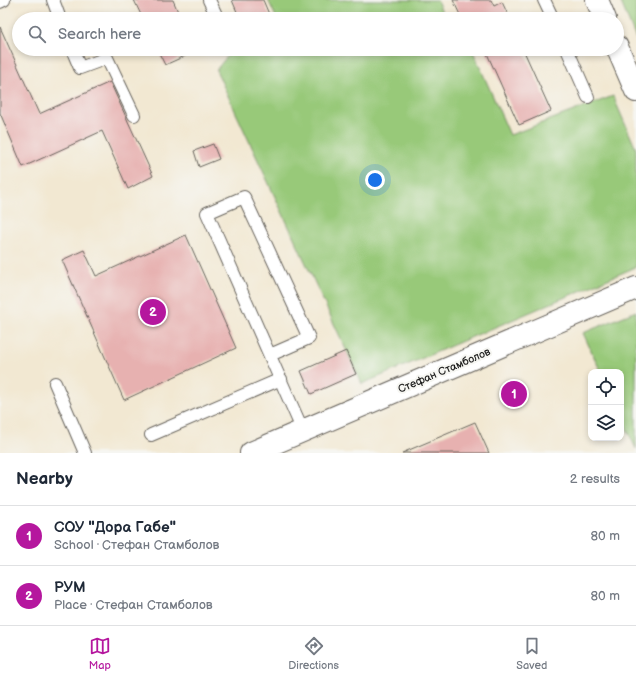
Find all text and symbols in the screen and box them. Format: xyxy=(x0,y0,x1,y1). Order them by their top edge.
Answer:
search box xyxy=(12,12,624,56)
icon: search xyxy=(26,23,48,45)
text: Search here xyxy=(58,25,141,44)
your location xyxy=(365,170,385,190)
pin: 2 xyxy=(140,297,166,327)
street label: Стефан Стамболов xyxy=(396,345,493,396)
map controls xyxy=(588,369,624,441)
button: locate xyxy=(588,369,624,405)
pin: 1 xyxy=(501,379,527,409)
button: layers xyxy=(588,405,624,441)
text: Nearby xyxy=(16,469,73,489)
text: 2 results xyxy=(570,471,620,487)
text: СОУ "Дора Габе" xyxy=(54,518,176,537)
text: 1 xyxy=(26,528,32,544)
text: 80 m xyxy=(591,528,620,544)
text: School · Стефан Стамболов xyxy=(54,537,219,553)
text: РУМ xyxy=(54,578,86,597)
text: 2 xyxy=(25,588,33,604)
text: 80 m xyxy=(591,588,620,604)
text: Place · Стефан Стамболов xyxy=(54,597,213,613)
tab: Map xyxy=(89,635,111,672)
tab: Directions xyxy=(288,635,339,672)
tab: Saved xyxy=(516,635,547,672)

